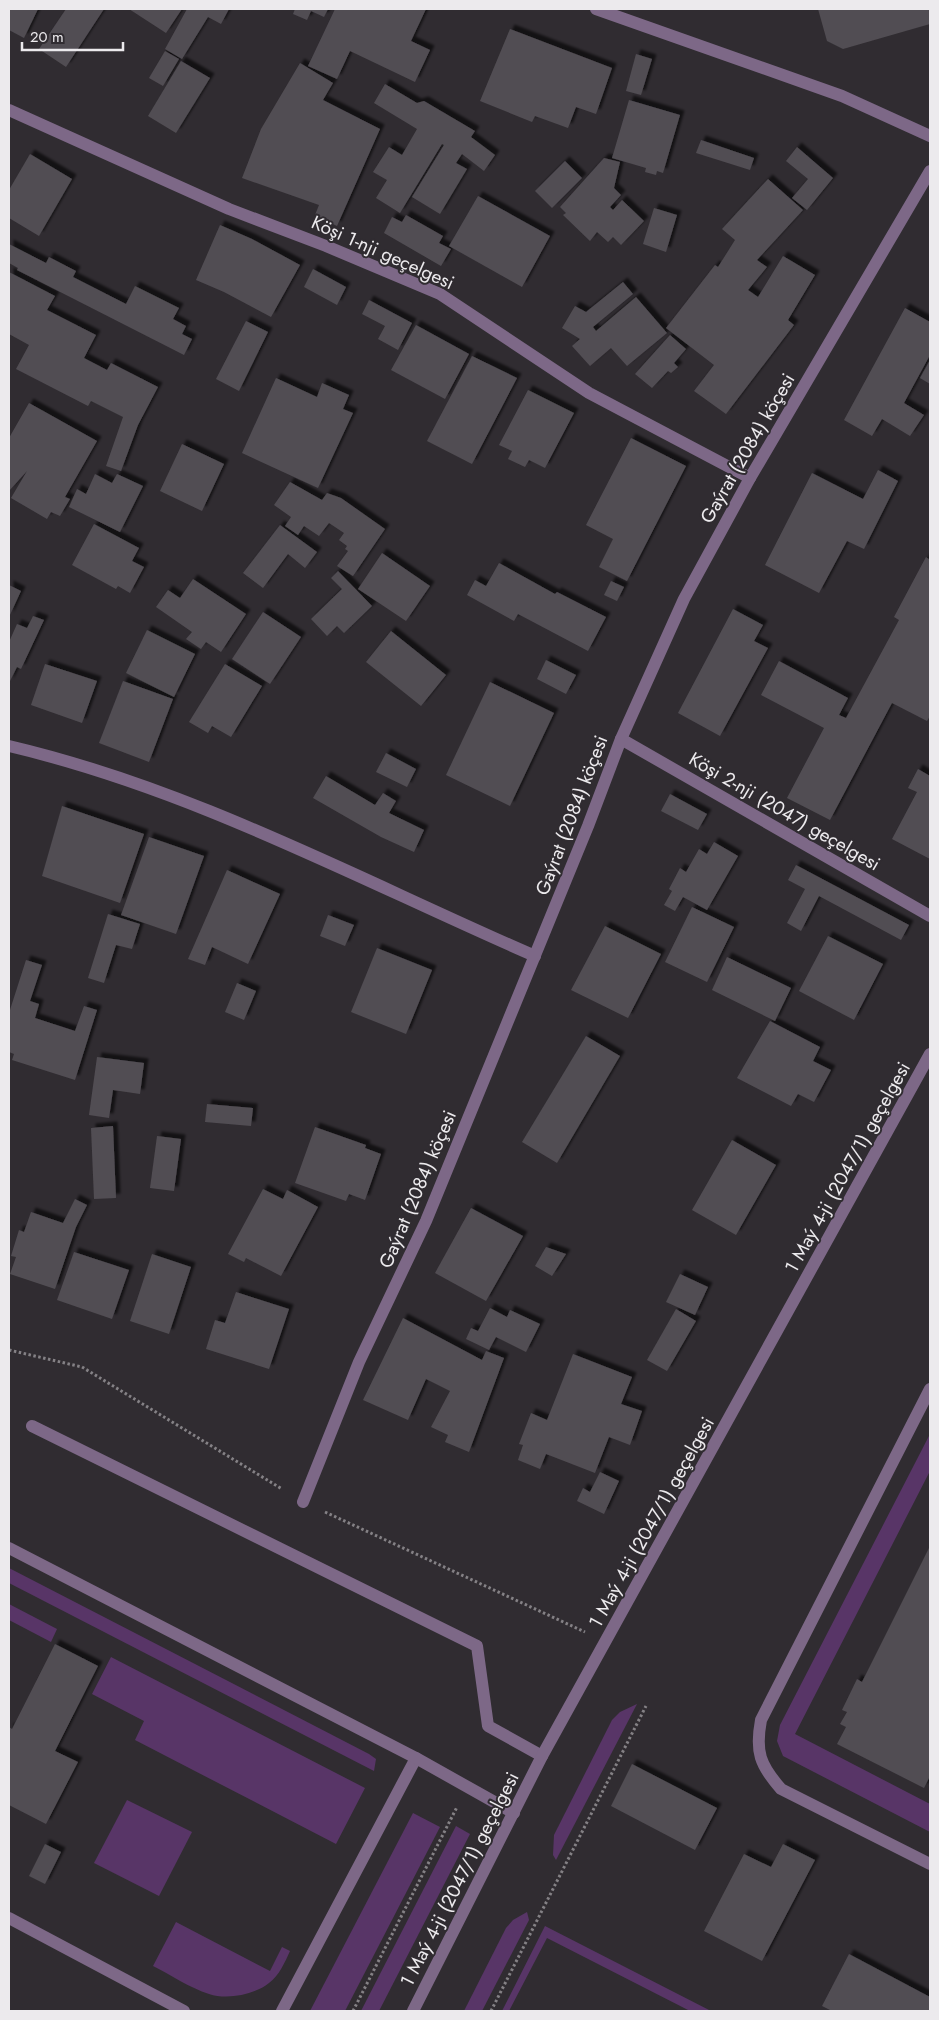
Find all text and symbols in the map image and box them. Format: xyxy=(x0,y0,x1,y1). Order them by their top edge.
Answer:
scale bar xyxy=(22,20,124,52)
text: 20 m xyxy=(30,26,64,48)
street label: Köşi 1-nji geçelgesi xyxy=(307,209,459,296)
street label: Gaýrat (2084) köçesi xyxy=(693,368,801,528)
street label: Gaýrat (2084) köçesi xyxy=(529,731,614,899)
street label: Köşi 2-nji (2047) geçelgesi xyxy=(684,746,885,877)
street label: 1 Maý 4-ji (2047/1) geçelgesi xyxy=(778,1057,917,1278)
street label: Gaýrat (2084) köçesi xyxy=(372,1106,463,1272)
street label: 1 Maý 4-ji (2047/1) geçelgesi xyxy=(582,1412,721,1633)
street label: 1 Maý 4-ji (2047/1) geçelgesi xyxy=(394,1767,525,1991)

